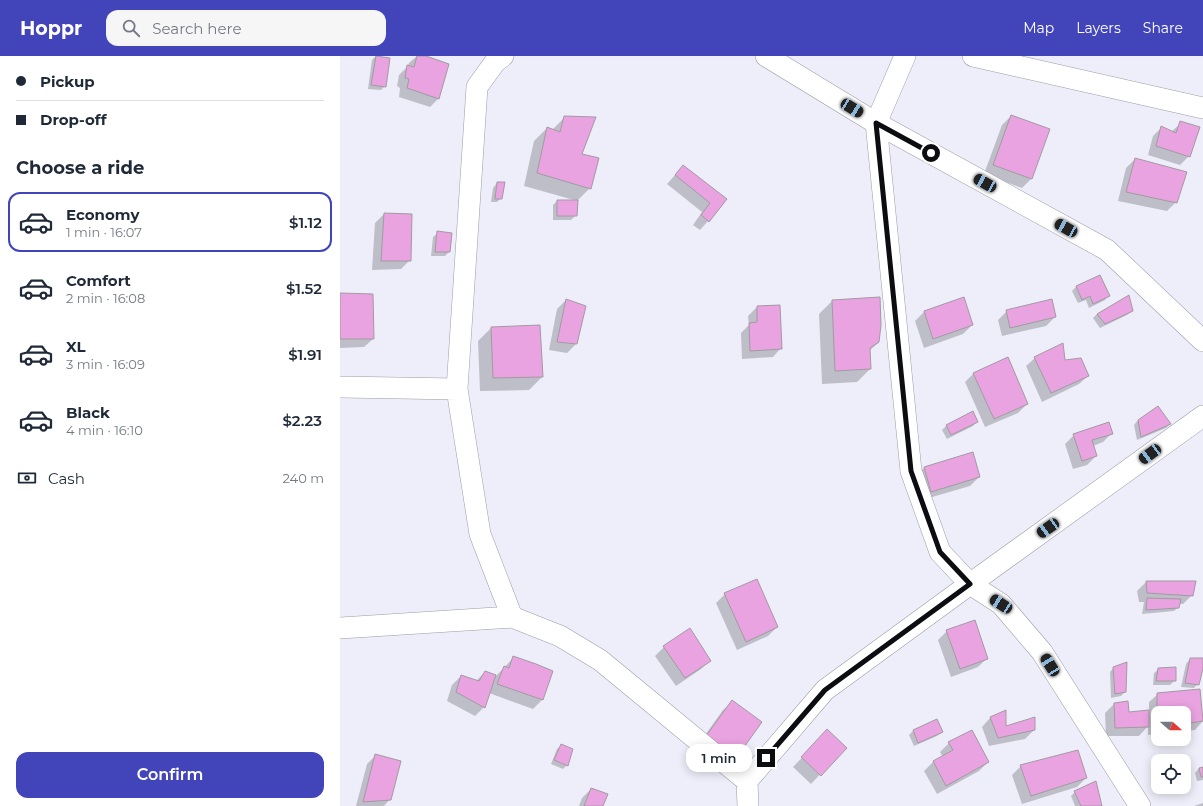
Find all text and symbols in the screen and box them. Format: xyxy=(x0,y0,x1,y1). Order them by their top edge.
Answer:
search box xyxy=(106,10,386,46)
text: Hoppr xyxy=(20,17,82,40)
icon: search xyxy=(120,17,142,39)
text: Search here xyxy=(152,19,241,38)
text: Map xyxy=(1023,19,1054,37)
text: Layers xyxy=(1076,19,1121,37)
text: Share xyxy=(1143,19,1183,37)
text: Pickup xyxy=(40,72,95,91)
car xyxy=(839,97,865,119)
text: Drop-off xyxy=(40,110,107,129)
route start xyxy=(922,144,940,162)
text: Choose a ride xyxy=(16,157,144,179)
car xyxy=(972,172,998,194)
icon: car xyxy=(18,204,54,240)
text: Economy xyxy=(66,205,139,224)
text: $1.12 xyxy=(289,213,322,232)
car xyxy=(1053,217,1079,239)
text: 1 min · 16:07 xyxy=(66,224,142,240)
icon: car xyxy=(18,270,54,306)
text: Comfort xyxy=(66,271,131,290)
text: $1.52 xyxy=(286,279,322,298)
text: 2 min · 16:08 xyxy=(66,290,145,306)
icon: car xyxy=(18,336,54,372)
text: XL xyxy=(66,337,85,356)
text: $1.91 xyxy=(288,345,322,364)
text: 3 min · 16:09 xyxy=(66,356,145,372)
icon: car xyxy=(18,402,54,438)
text: Black xyxy=(66,403,110,422)
text: $2.23 xyxy=(282,411,322,430)
text: 4 min · 16:10 xyxy=(66,422,143,438)
car xyxy=(1137,442,1163,466)
icon: cash xyxy=(16,467,38,489)
text: Cash xyxy=(48,469,85,488)
text: 240 m xyxy=(283,470,324,486)
car xyxy=(1035,516,1061,540)
car xyxy=(988,592,1014,616)
car xyxy=(1039,652,1061,678)
north arrow xyxy=(1151,706,1191,746)
map controls xyxy=(1151,706,1191,794)
callout: 1 min xyxy=(686,744,752,772)
route end xyxy=(757,749,775,767)
text: 1 min xyxy=(702,750,736,766)
button: Confirm xyxy=(16,752,324,798)
button: locate xyxy=(1151,754,1191,794)

